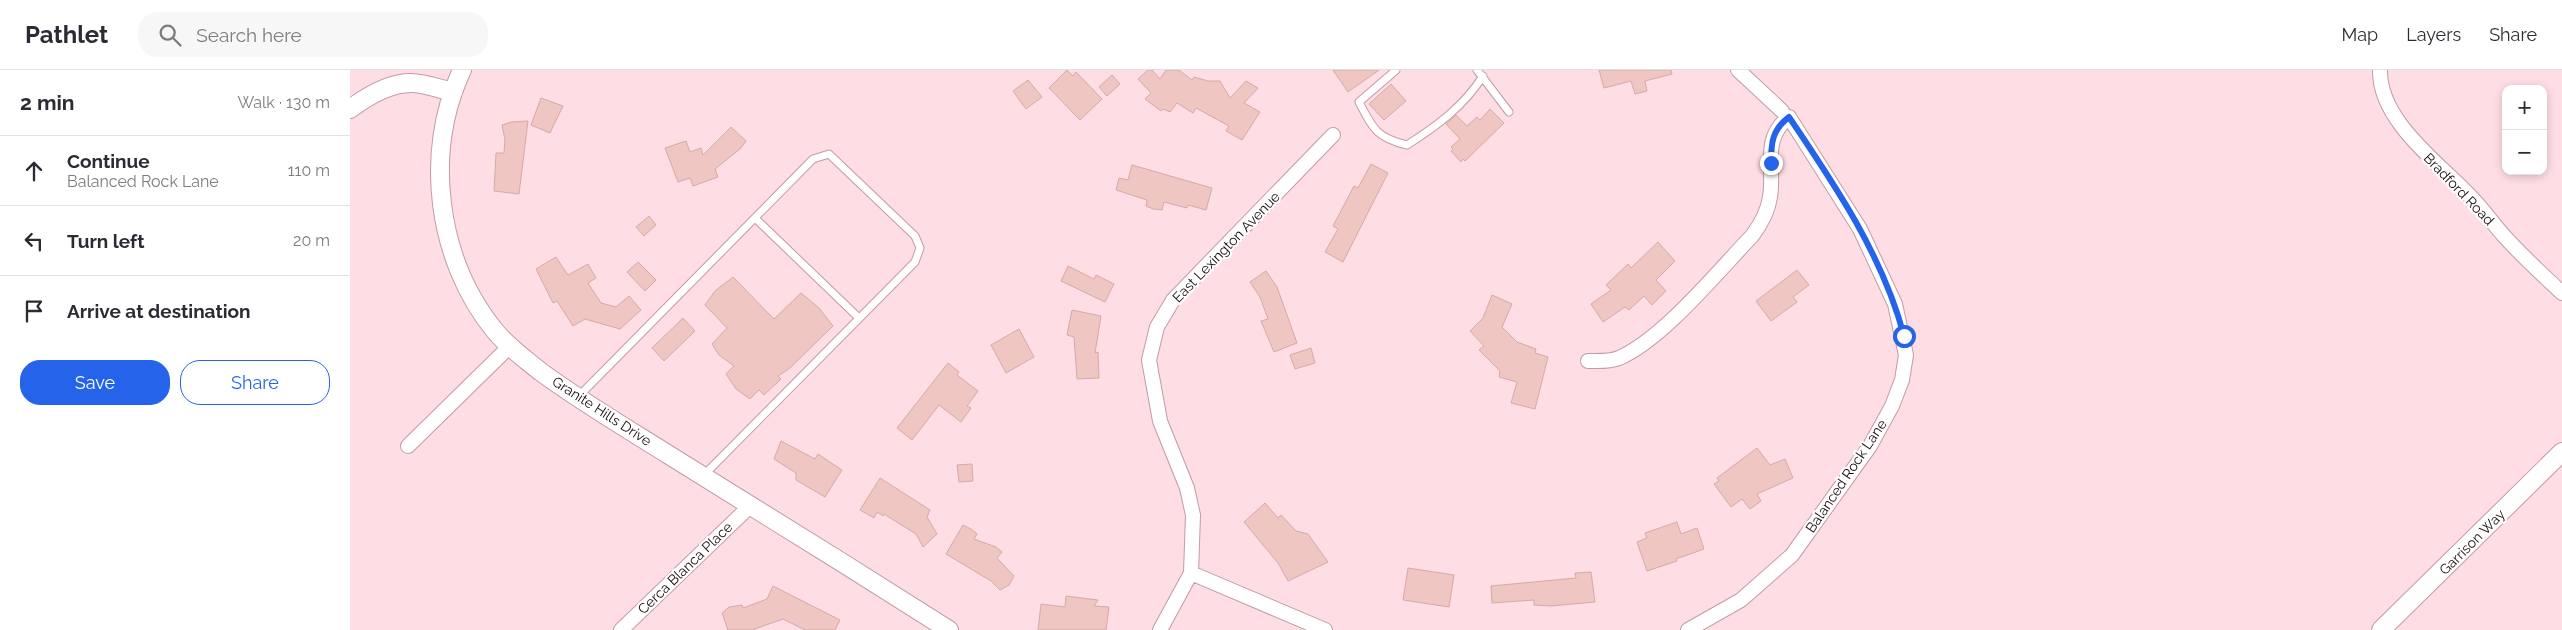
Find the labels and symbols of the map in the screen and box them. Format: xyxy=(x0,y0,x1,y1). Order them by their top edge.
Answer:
street label: Bradford Road xyxy=(2421,150,2497,228)
route end xyxy=(1760,152,1783,175)
street label: East Lexington Avenue xyxy=(1169,188,1283,306)
route start xyxy=(1893,325,1916,348)
street label: Granite Hills Drive xyxy=(549,373,655,449)
street label: Balanced Rock Lane xyxy=(1802,416,1890,536)
street label: Garrison Way xyxy=(2436,506,2508,578)
street label: Cerca Blanca Place xyxy=(634,519,736,617)

